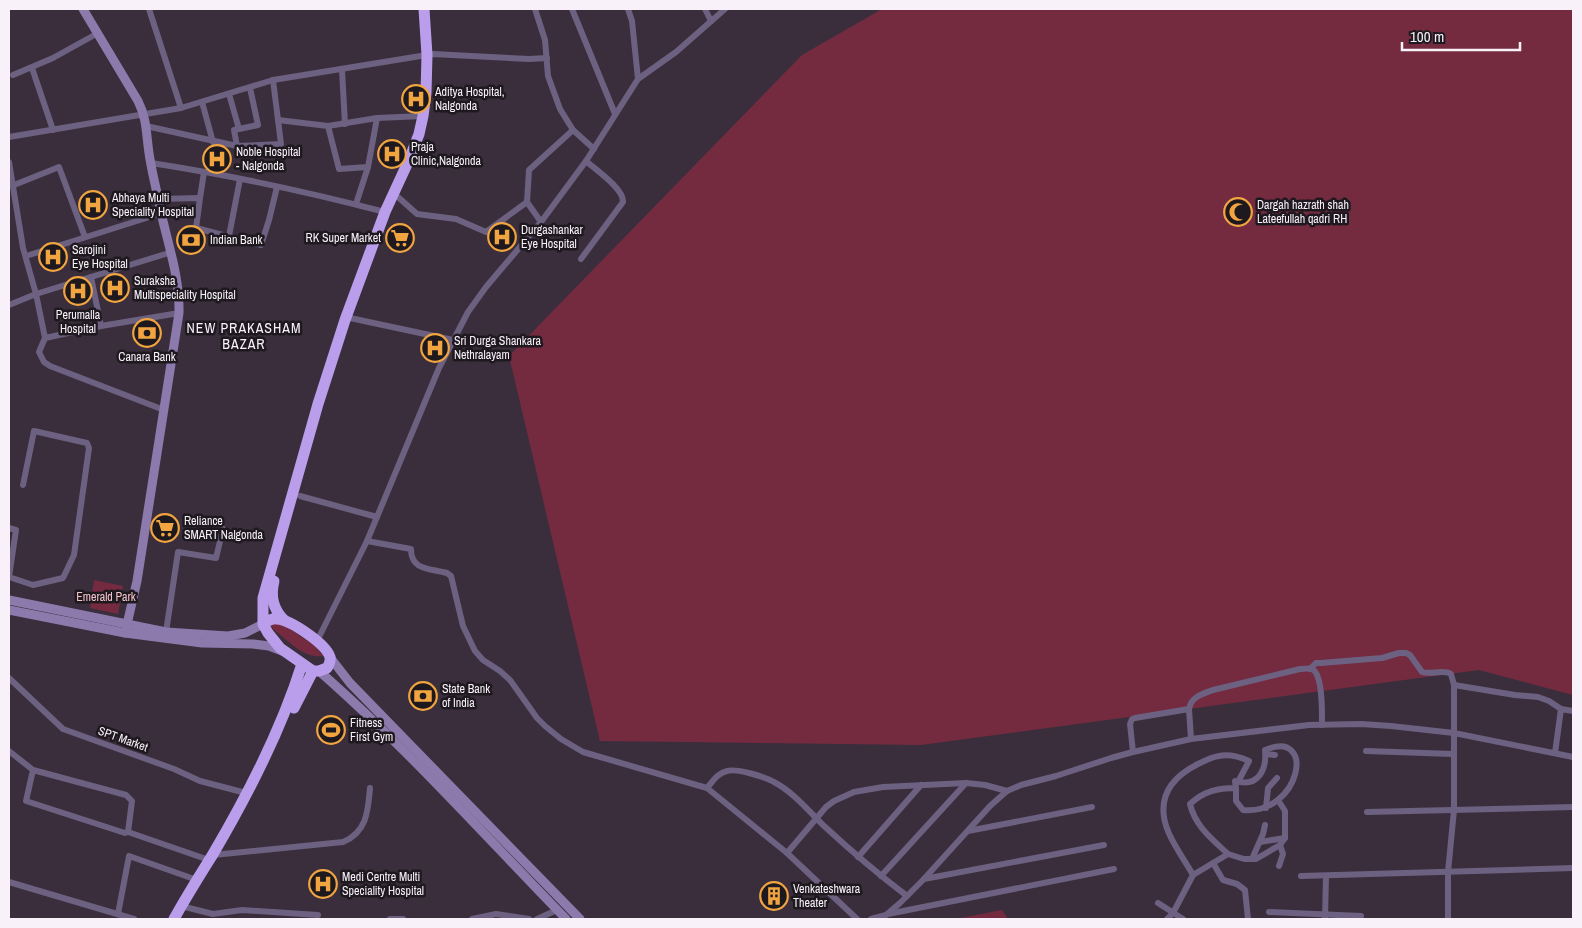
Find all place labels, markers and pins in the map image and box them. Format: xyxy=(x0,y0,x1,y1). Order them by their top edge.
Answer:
hospital icon: Aditya Hospital, Nalgonda xyxy=(401,84,431,114)
place label: Aditya Hospital, Nalgonda xyxy=(434,84,504,114)
hospital icon: Praja Clinic,Nalgonda xyxy=(377,139,407,169)
place label: Praja Clinic,Nalgonda xyxy=(411,139,482,169)
hospital icon: Noble Hospital - Nalgonda xyxy=(202,144,232,174)
place label: Noble Hospital - Nalgonda xyxy=(236,144,301,174)
hospital icon: Abhaya Multi Speciality Hospital xyxy=(78,190,108,220)
place label: Abhaya Multi Speciality Hospital xyxy=(111,190,194,220)
mosque icon: Dargah hazrath shah Lateefullah qadri RH xyxy=(1223,197,1253,227)
place label: Dargah hazrath shah Lateefullah qadri RH xyxy=(1257,197,1349,227)
hospital icon: Durgashankar Eye Hospital xyxy=(487,222,517,252)
place label: Durgashankar Eye Hospital xyxy=(521,222,584,252)
supermarket icon: RK Super Market xyxy=(385,223,415,253)
bank icon: Indian Bank xyxy=(176,225,206,255)
place label: RK Super Market xyxy=(306,230,381,246)
place label: Indian Bank xyxy=(210,232,263,248)
hospital icon: Sarojini Eye Hospital xyxy=(38,242,68,272)
place label: Sarojini Eye Hospital xyxy=(72,242,128,272)
hospital icon: Suraksha Multispeciality Hospital xyxy=(100,273,130,303)
place label: Suraksha Multispeciality Hospital xyxy=(134,273,236,303)
hospital icon: Perumalla Hospital xyxy=(63,276,93,306)
place label: Perumalla Hospital xyxy=(56,307,101,337)
bank icon: Canara Bank xyxy=(132,318,162,348)
hospital icon: Sri Durga Shankara Nethralayam xyxy=(420,333,450,363)
place label: Sri Durga Shankara Nethralayam xyxy=(454,333,541,363)
place label: Canara Bank xyxy=(118,349,176,365)
supermarket icon: Reliance SMART Nalgonda xyxy=(150,513,180,543)
place label: Reliance SMART Nalgonda xyxy=(184,513,263,543)
bank icon: State Bank of India xyxy=(408,681,438,711)
place label: State Bank of India xyxy=(442,681,490,711)
sports icon: Fitness First Gym xyxy=(316,715,346,745)
place label: Fitness First Gym xyxy=(350,715,393,745)
hospital icon: Medi Centre Multi Speciality Hospital xyxy=(308,869,338,899)
place label: Medi Centre Multi Speciality Hospital xyxy=(342,869,424,899)
building icon: Venkateshwara Theater xyxy=(759,881,789,911)
place label: Venkateshwara Theater xyxy=(793,881,861,911)

